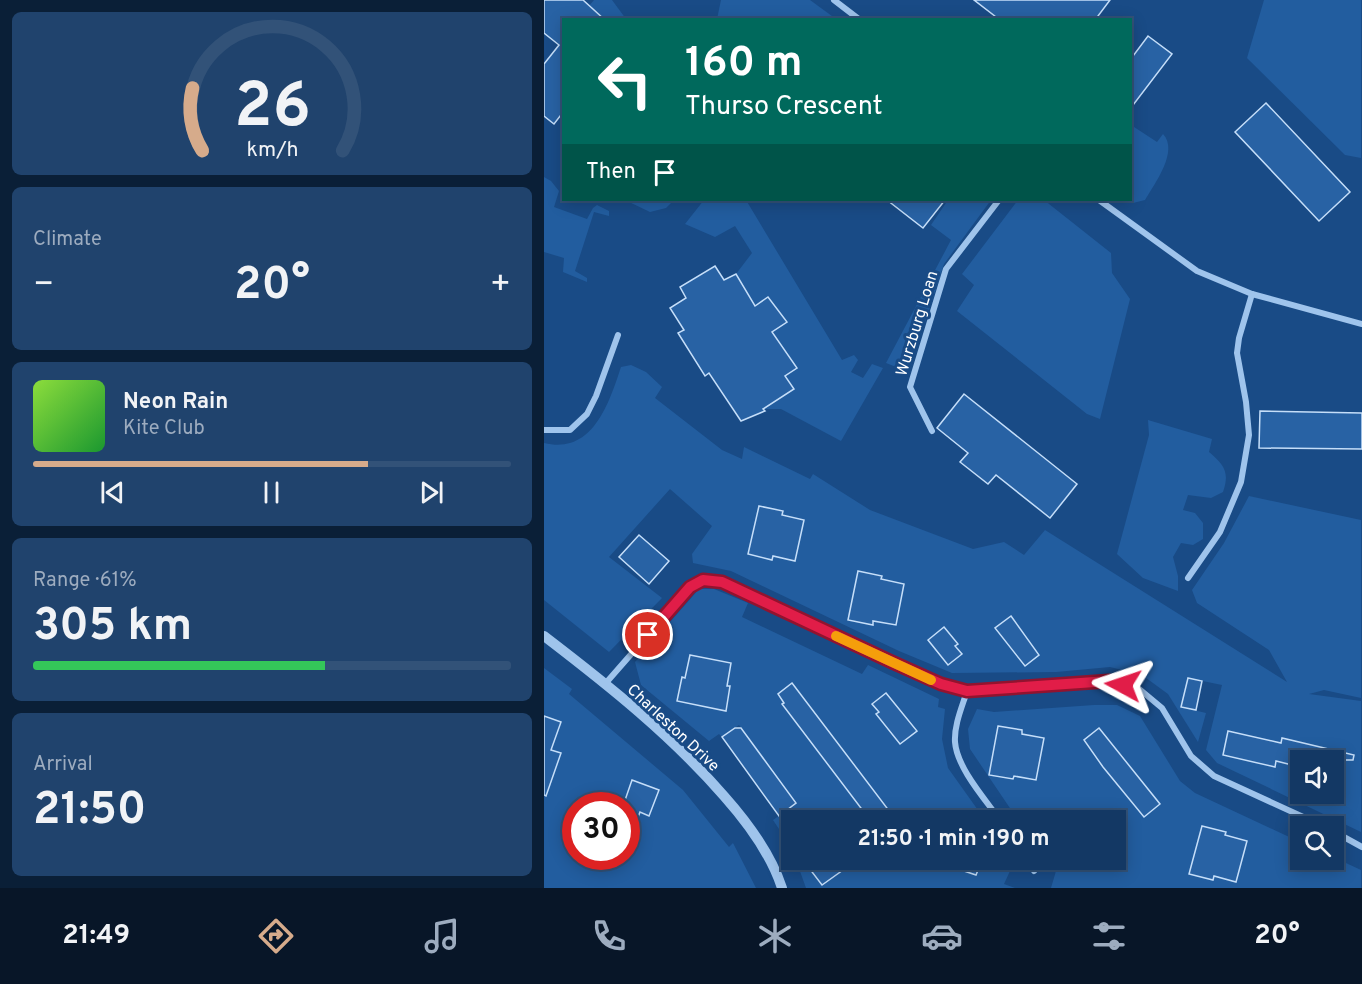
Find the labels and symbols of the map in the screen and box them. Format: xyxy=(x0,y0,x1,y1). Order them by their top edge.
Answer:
street label: Wurzburg Loan xyxy=(892,269,943,379)
pin xyxy=(622,609,673,660)
position arrow xyxy=(1091,653,1155,717)
street label: Charleston Drive xyxy=(622,680,723,777)
speed limit sign: 30 xyxy=(562,792,640,870)

